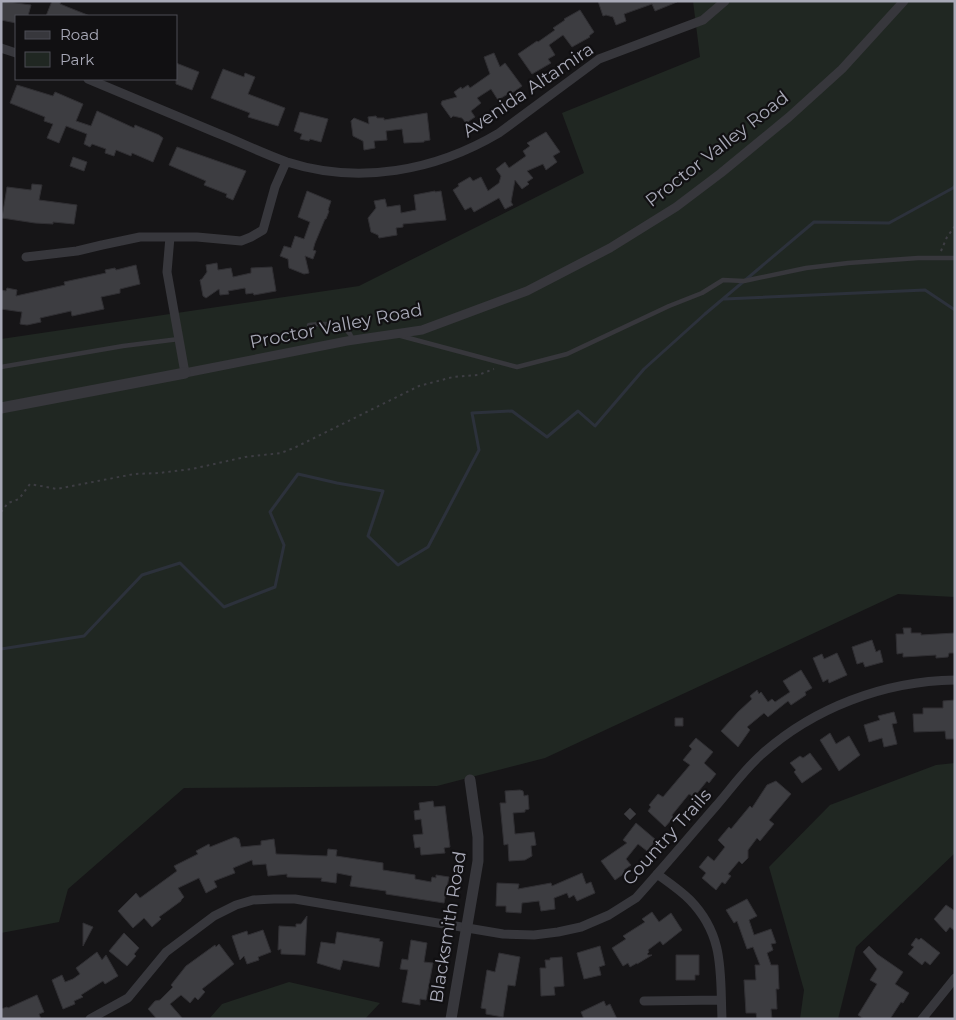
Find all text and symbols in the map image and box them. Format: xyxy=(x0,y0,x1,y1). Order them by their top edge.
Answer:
legend xyxy=(15,15,178,80)
text: Road xyxy=(60,25,99,44)
street label: Avenida Altamira xyxy=(458,38,598,142)
text: Park xyxy=(60,50,94,69)
street label: Proctor Valley Road xyxy=(641,86,793,212)
street label: Proctor Valley Road xyxy=(248,298,424,354)
street label: Country Trails xyxy=(618,784,716,890)
street label: Blacksmith Road xyxy=(425,850,471,1004)

